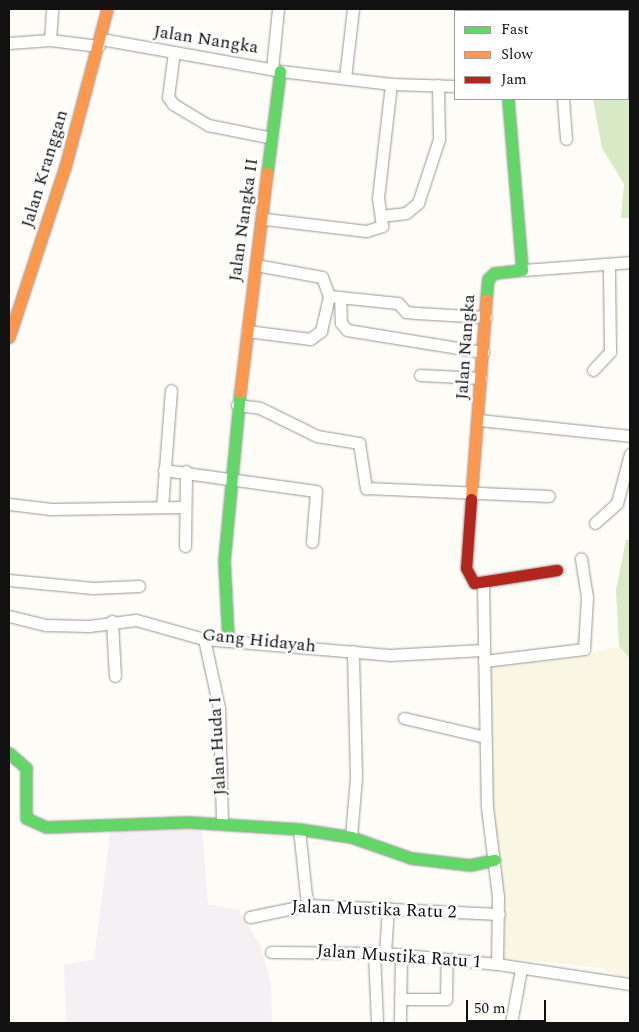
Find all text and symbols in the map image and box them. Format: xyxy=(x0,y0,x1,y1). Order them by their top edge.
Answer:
legend xyxy=(454,10,629,100)
text: Fast xyxy=(501,18,529,41)
street label: Jalan Nangka xyxy=(152,21,260,59)
text: Slow xyxy=(501,43,533,66)
text: Jam xyxy=(501,68,527,91)
street label: Jalan Kranggan xyxy=(17,107,73,231)
street label: Jalan Nangka II xyxy=(225,157,263,283)
street label: Jalan Nangka xyxy=(452,293,480,401)
street label: Gang Hidayah xyxy=(201,624,317,658)
street label: Jalan Huda I xyxy=(205,696,231,796)
street label: Jalan Mustika Ratu 2 xyxy=(291,896,457,924)
street label: Jalan Mustika Ratu 1 xyxy=(316,940,482,974)
scale bar xyxy=(469,990,549,1022)
text: 50 m xyxy=(474,997,506,1020)

